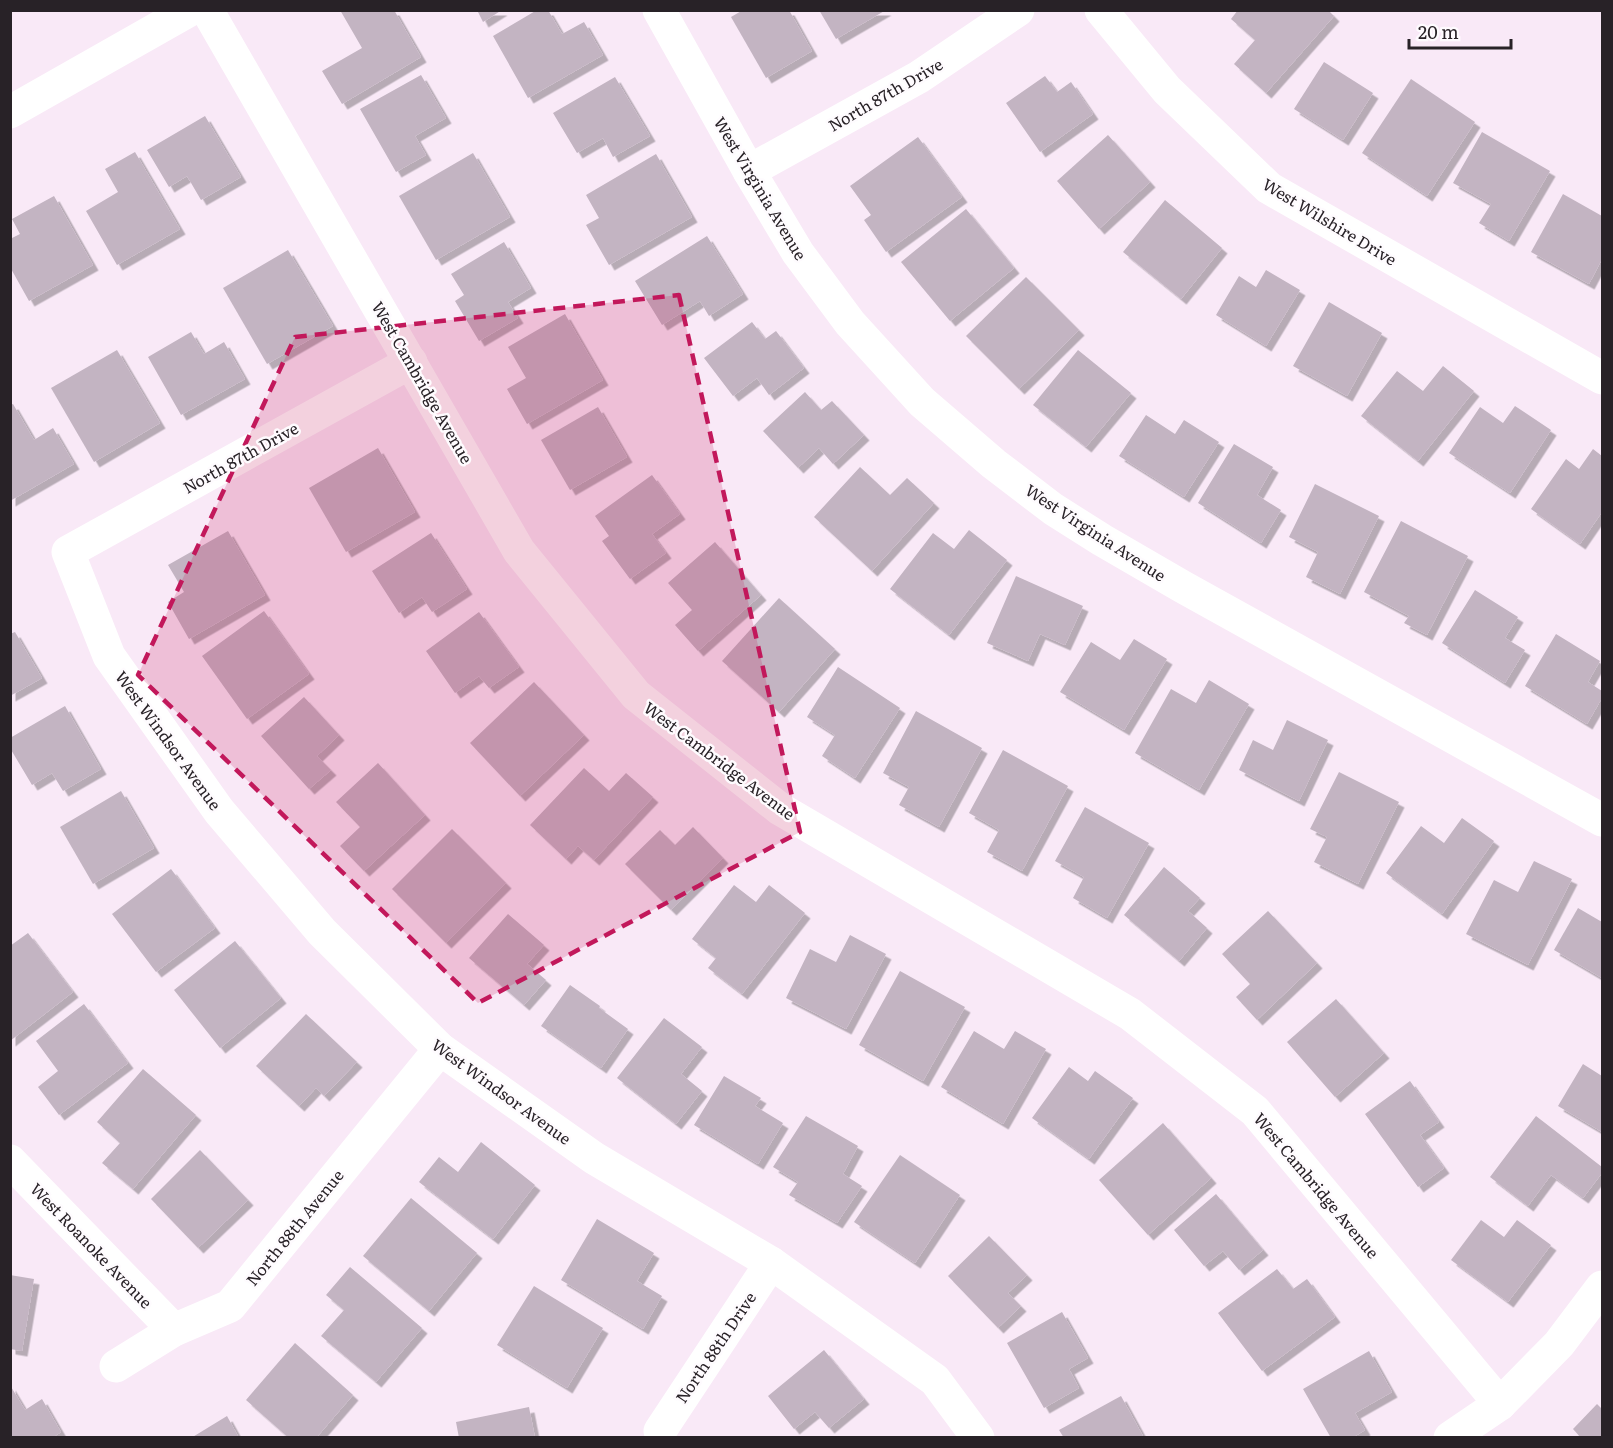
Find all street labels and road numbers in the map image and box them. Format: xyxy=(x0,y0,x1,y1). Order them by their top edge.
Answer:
street label: North 87th Drive xyxy=(823,51,947,137)
street label: West Virginia Avenue xyxy=(709,112,813,264)
street label: West Wilshire Drive xyxy=(1258,171,1402,271)
street label: West Cambridge Avenue xyxy=(367,296,479,468)
street label: North 87th Drive xyxy=(178,415,302,499)
street label: West Virginia Avenue xyxy=(1021,477,1171,587)
street label: West Windsor Avenue xyxy=(110,665,228,815)
street label: West Cambridge Avenue xyxy=(639,695,801,825)
street label: West Windsor Avenue xyxy=(427,1032,577,1150)
street label: West Cambridge Avenue xyxy=(1249,1107,1385,1263)
street label: North 88th Avenue xyxy=(239,1164,349,1290)
street label: West Roanoke Avenue xyxy=(25,1177,159,1313)
street label: North 88th Drive xyxy=(669,1287,761,1407)

